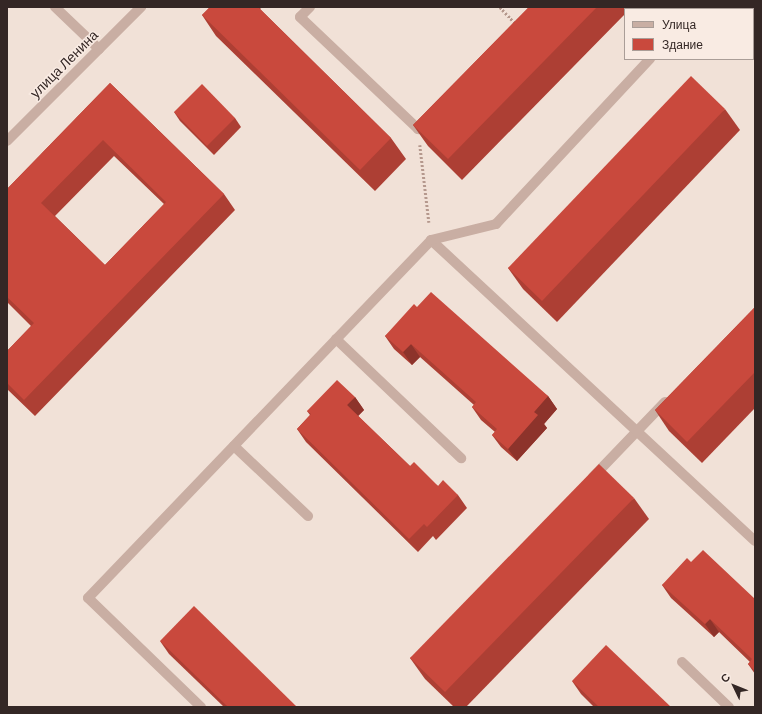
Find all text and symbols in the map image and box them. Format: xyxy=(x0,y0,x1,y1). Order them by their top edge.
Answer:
legend xyxy=(624,8,754,60)
text: Улица xyxy=(662,17,696,31)
street label: улица Ленина xyxy=(26,26,102,102)
text: Здание xyxy=(662,37,703,51)
north arrow xyxy=(714,666,754,706)
text: С xyxy=(717,670,732,685)

